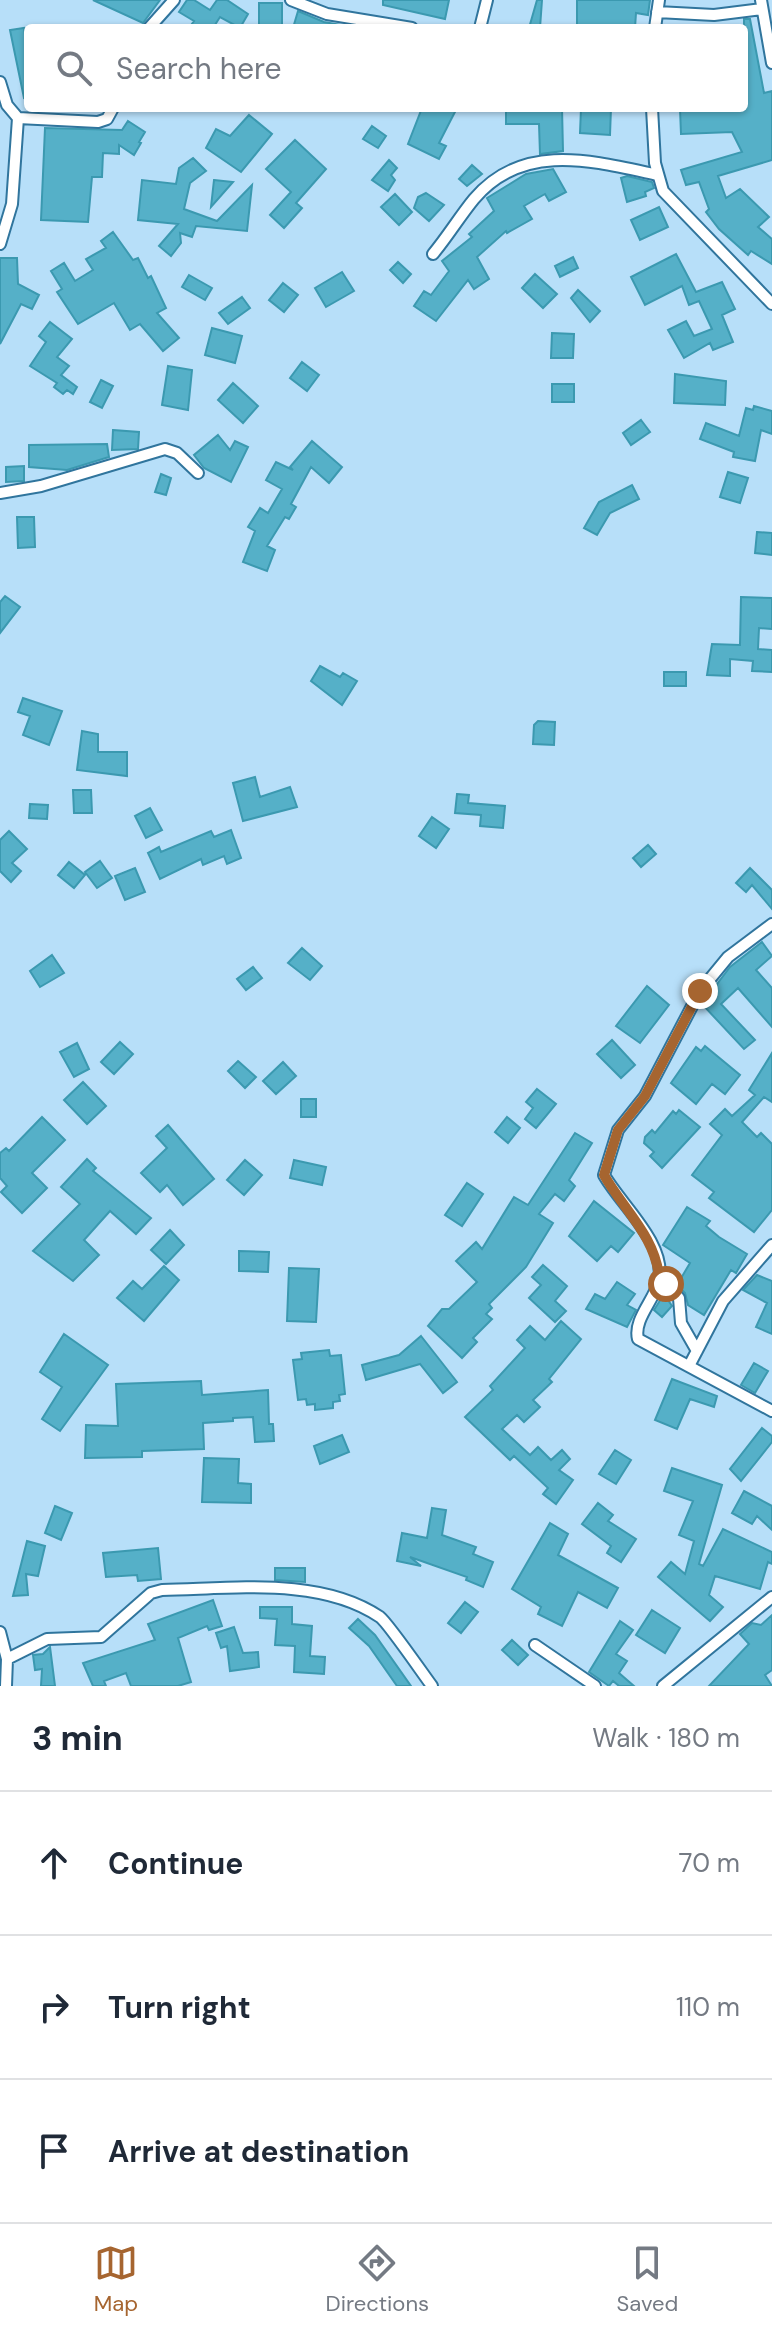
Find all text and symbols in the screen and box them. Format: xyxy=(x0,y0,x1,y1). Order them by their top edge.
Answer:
search box xyxy=(24,24,748,112)
icon: search xyxy=(52,46,96,90)
text: Search here xyxy=(116,49,282,88)
route end xyxy=(682,973,718,1009)
route start xyxy=(648,1266,684,1302)
text: 3 min xyxy=(32,1716,123,1761)
text: Walk · 180 m xyxy=(592,1721,740,1755)
icon: ahead xyxy=(32,1841,76,1885)
text: Continue xyxy=(108,1844,243,1883)
text: 70 m xyxy=(679,1846,740,1880)
icon: right xyxy=(32,1985,76,2029)
text: Turn right xyxy=(108,1988,251,2027)
text: 110 m xyxy=(676,1990,740,2024)
icon: arrive xyxy=(32,2129,76,2173)
text: Arrive at destination xyxy=(108,2132,409,2171)
tab: Map xyxy=(94,2241,138,2318)
tab: Directions xyxy=(326,2241,429,2318)
tab: Saved xyxy=(617,2241,678,2318)

